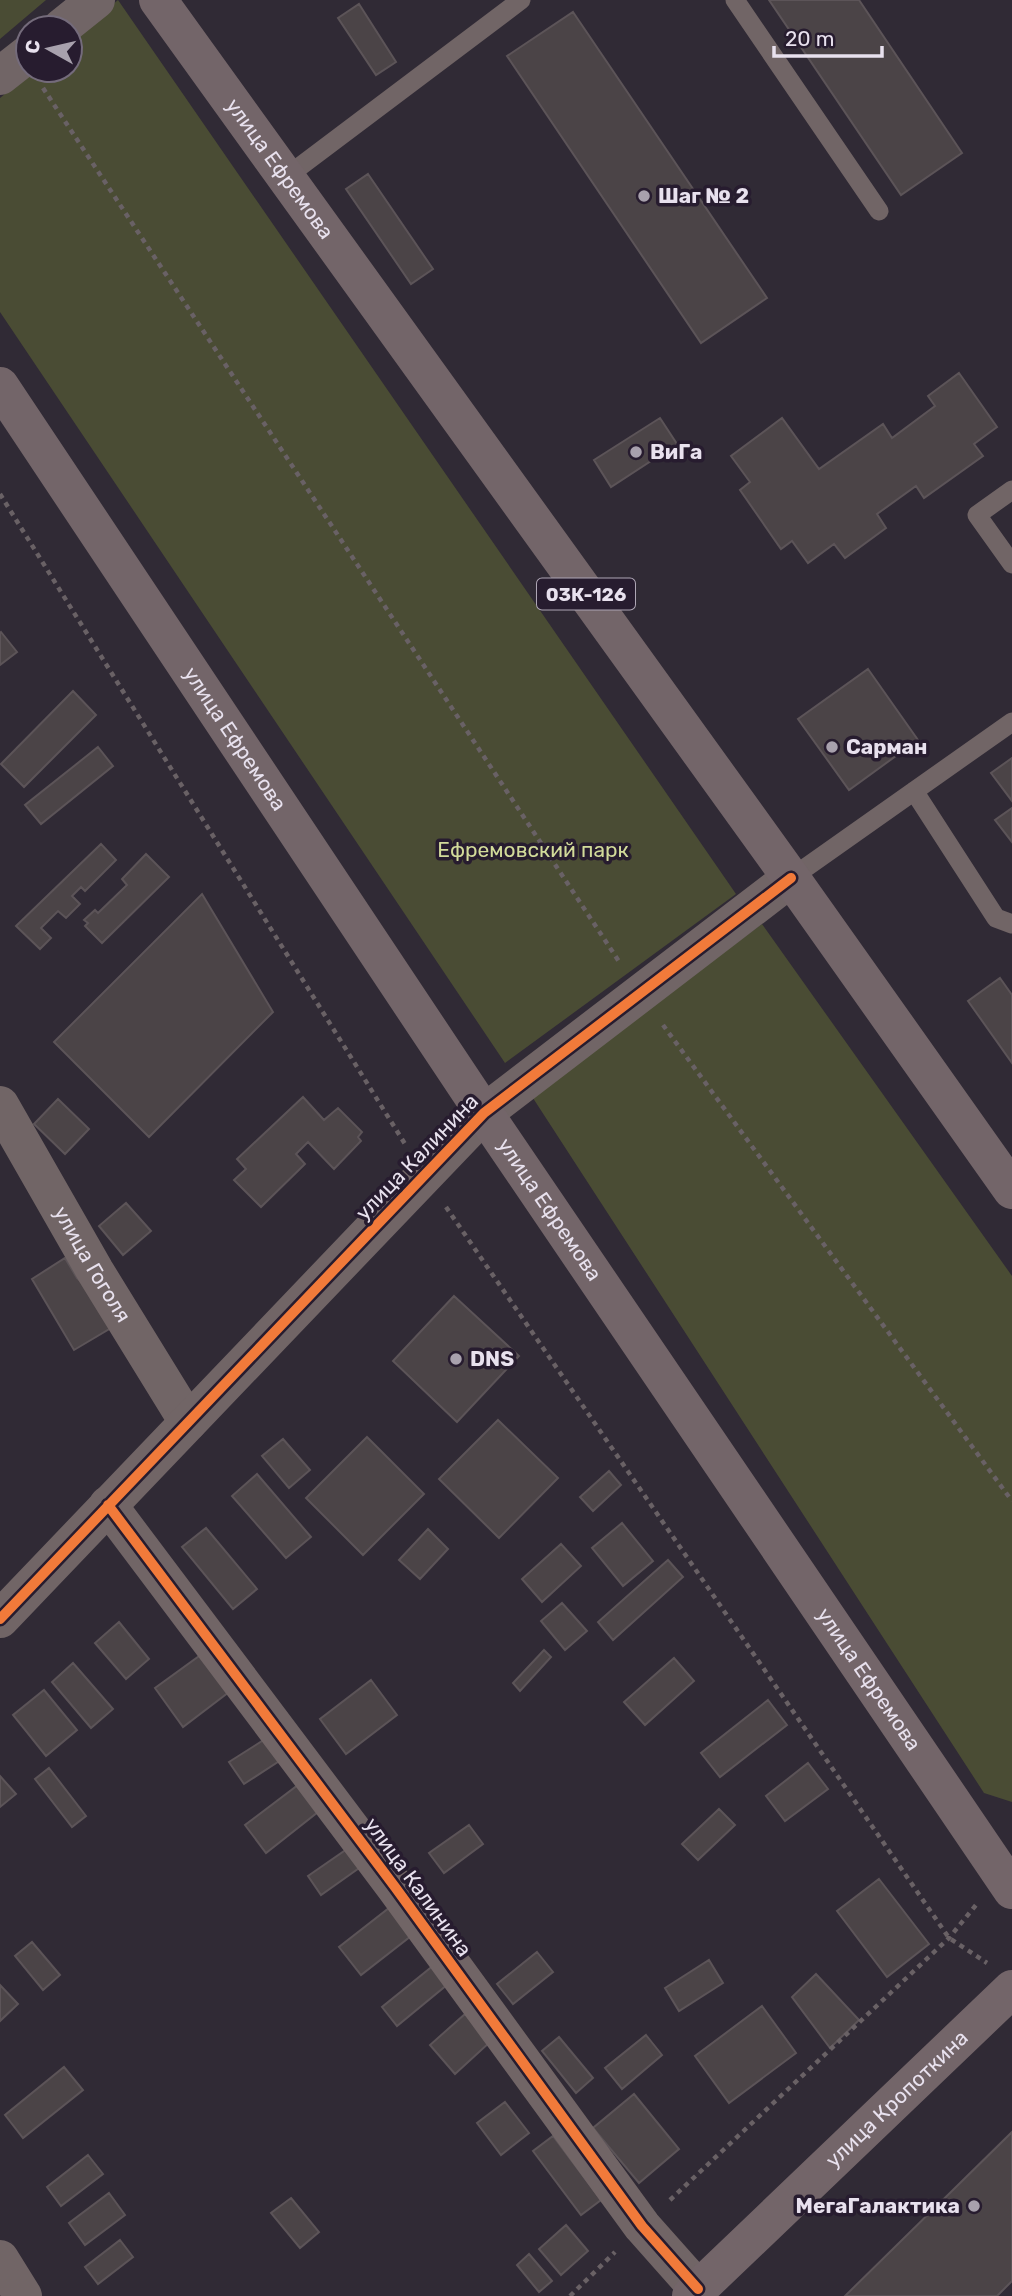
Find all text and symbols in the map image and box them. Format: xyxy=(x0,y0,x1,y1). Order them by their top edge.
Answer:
north arrow xyxy=(14,14,84,84)
scale bar xyxy=(774,14,883,58)
text: 20 m xyxy=(785,26,834,51)
text: С xyxy=(20,38,45,55)
street label: улица Ефремова xyxy=(221,93,339,244)
place label: Шаг № 2 xyxy=(658,183,749,208)
marker: Шаг № 2 xyxy=(636,188,652,204)
place label: ВиГа xyxy=(650,439,702,464)
marker: ВиГа xyxy=(628,444,644,460)
road number: 03К-126 xyxy=(537,579,635,610)
street label: улица Ефремова xyxy=(179,662,292,815)
place label: Сарман xyxy=(846,734,927,759)
marker: Сарман xyxy=(824,739,840,755)
park label: Ефремовский парк xyxy=(437,837,629,862)
street label: улица Калинина xyxy=(350,1088,483,1225)
street label: улица Ефремова xyxy=(493,1133,607,1285)
street label: улица Гоголя xyxy=(49,1202,136,1327)
place label: DNS xyxy=(470,1346,514,1371)
marker: DNS xyxy=(448,1351,464,1367)
street label: улица Ефремова xyxy=(812,1603,927,1755)
street label: улица Калинина xyxy=(360,1812,477,1961)
street label: улица Кропоткина xyxy=(820,2025,973,2172)
place label: МегаГалактика xyxy=(796,2193,960,2218)
marker: МегаГалактика xyxy=(966,2198,982,2214)

